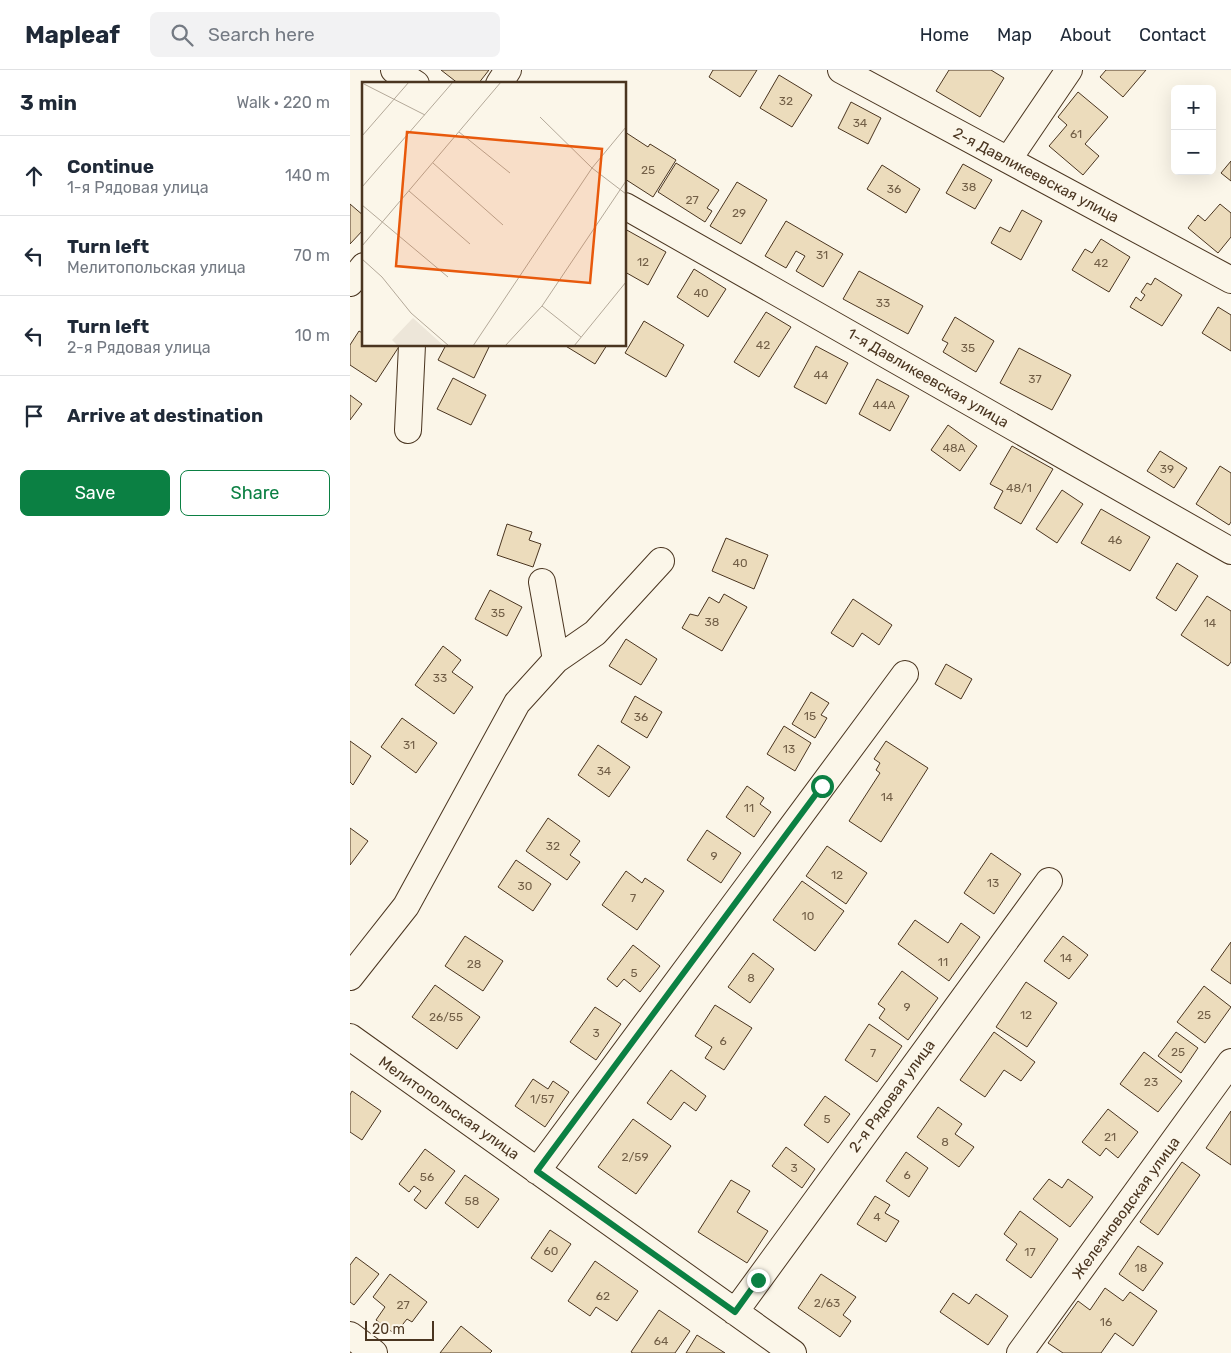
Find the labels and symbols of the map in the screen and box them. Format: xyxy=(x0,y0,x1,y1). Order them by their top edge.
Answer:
inset map xyxy=(362,82,626,346)
house number: 32 xyxy=(779,94,793,108)
house number: 34 xyxy=(853,116,868,130)
street label: 2-я Давликеевская улица xyxy=(950,124,1122,226)
house number: 61 xyxy=(1070,127,1082,141)
house number: 25 xyxy=(641,163,655,177)
house number: 38 xyxy=(962,180,976,194)
house number: 36 xyxy=(887,182,901,196)
house number: 27 xyxy=(685,193,699,207)
house number: 29 xyxy=(732,206,746,220)
house number: 31 xyxy=(816,248,828,262)
house number: 12 xyxy=(637,255,649,269)
house number: 42 xyxy=(1094,256,1108,270)
house number: 40 xyxy=(693,286,709,300)
house number: 33 xyxy=(876,296,890,310)
street label: 1-я Давликеевская улица xyxy=(844,324,1012,432)
house number: 42 xyxy=(756,338,770,352)
house number: 35 xyxy=(961,341,975,355)
house number: 44 xyxy=(814,368,829,382)
house number: 37 xyxy=(1028,372,1042,386)
house number: 44А xyxy=(873,398,895,412)
house number: 48А xyxy=(942,441,966,455)
house number: 39 xyxy=(1160,462,1174,476)
house number: 48/1 xyxy=(1006,481,1032,495)
house number: 46 xyxy=(1108,533,1122,547)
house number: 40 xyxy=(732,556,748,570)
house number: 35 xyxy=(491,606,505,620)
house number: 38 xyxy=(705,615,719,629)
house number: 14 xyxy=(1204,616,1217,630)
house number: 33 xyxy=(433,671,447,685)
house number: 15 xyxy=(804,709,816,723)
house number: 36 xyxy=(634,710,648,724)
house number: 31 xyxy=(403,738,415,752)
house number: 13 xyxy=(783,742,795,756)
house number: 34 xyxy=(597,764,612,778)
route start xyxy=(811,775,834,798)
house number: 14 xyxy=(881,790,894,804)
house number: 11 xyxy=(744,801,754,815)
house number: 32 xyxy=(546,839,560,853)
house number: 9 xyxy=(710,849,718,863)
house number: 12 xyxy=(831,868,843,882)
house number: 13 xyxy=(987,876,999,890)
house number: 30 xyxy=(518,879,532,893)
house number: 7 xyxy=(630,891,636,905)
house number: 10 xyxy=(802,909,814,923)
house number: 14 xyxy=(1060,951,1073,965)
house number: 11 xyxy=(938,955,948,969)
house number: 28 xyxy=(467,957,481,971)
house number: 5 xyxy=(630,966,638,980)
house number: 8 xyxy=(747,971,755,985)
house number: 9 xyxy=(903,1000,911,1014)
house number: 12 xyxy=(1020,1008,1032,1022)
house number: 25 xyxy=(1197,1008,1211,1022)
house number: 26/55 xyxy=(429,1010,463,1024)
house number: 3 xyxy=(592,1026,600,1040)
house number: 6 xyxy=(719,1034,727,1048)
street label: 2-я Рядовая улица xyxy=(845,1036,939,1156)
house number: 25 xyxy=(1171,1045,1185,1059)
house number: 7 xyxy=(870,1046,876,1060)
street label: Мелитопольская улица xyxy=(375,1053,523,1163)
house number: 23 xyxy=(1144,1075,1158,1089)
house number: 1/57 xyxy=(530,1092,554,1106)
house number: 5 xyxy=(823,1112,831,1126)
house number: 21 xyxy=(1104,1130,1116,1144)
street label: Железноводская улица xyxy=(1068,1133,1184,1283)
house number: 8 xyxy=(941,1135,949,1149)
house number: 2/59 xyxy=(621,1150,649,1164)
house number: 3 xyxy=(790,1161,798,1175)
house number: 6 xyxy=(903,1168,911,1182)
house number: 56 xyxy=(420,1170,434,1184)
house number: 58 xyxy=(465,1194,479,1208)
house number: 4 xyxy=(873,1210,881,1224)
house number: 60 xyxy=(544,1244,558,1258)
house number: 17 xyxy=(1024,1245,1036,1259)
house number: 18 xyxy=(1135,1261,1147,1275)
route end xyxy=(747,1269,770,1292)
house number: 62 xyxy=(596,1289,610,1303)
house number: 2/63 xyxy=(814,1296,840,1310)
house number: 27 xyxy=(396,1298,410,1312)
house number: 16 xyxy=(1100,1315,1112,1329)
scale bar xyxy=(365,1318,434,1341)
house number: 64 xyxy=(654,1334,669,1348)

